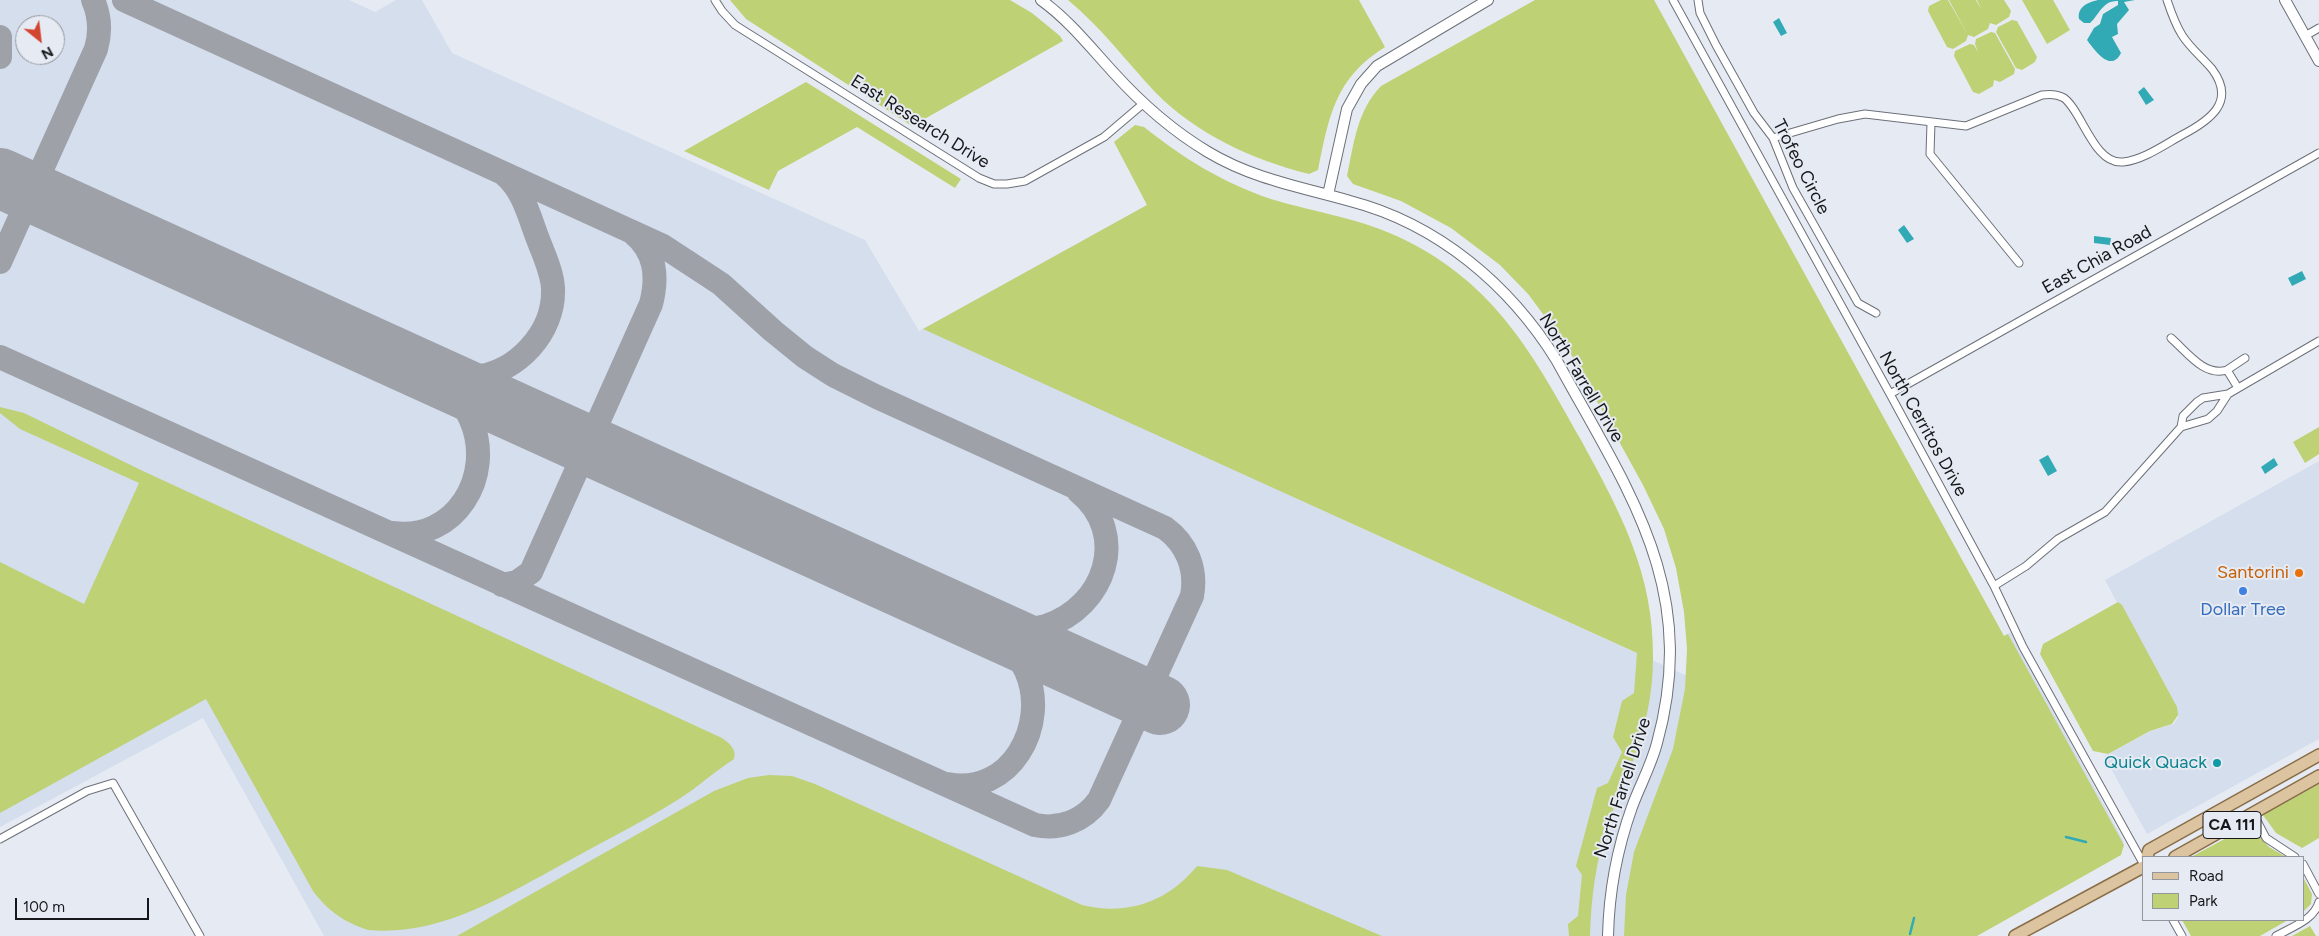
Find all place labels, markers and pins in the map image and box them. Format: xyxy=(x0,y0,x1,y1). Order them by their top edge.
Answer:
place label: Santorini xyxy=(2217,562,2289,584)
marker: Santorini xyxy=(2293,567,2305,579)
marker: Dollar Tree xyxy=(2237,585,2249,597)
place label: Dollar Tree xyxy=(2200,599,2286,621)
place label: Quick Quack xyxy=(2104,752,2207,774)
marker: Quick Quack xyxy=(2211,757,2223,769)

